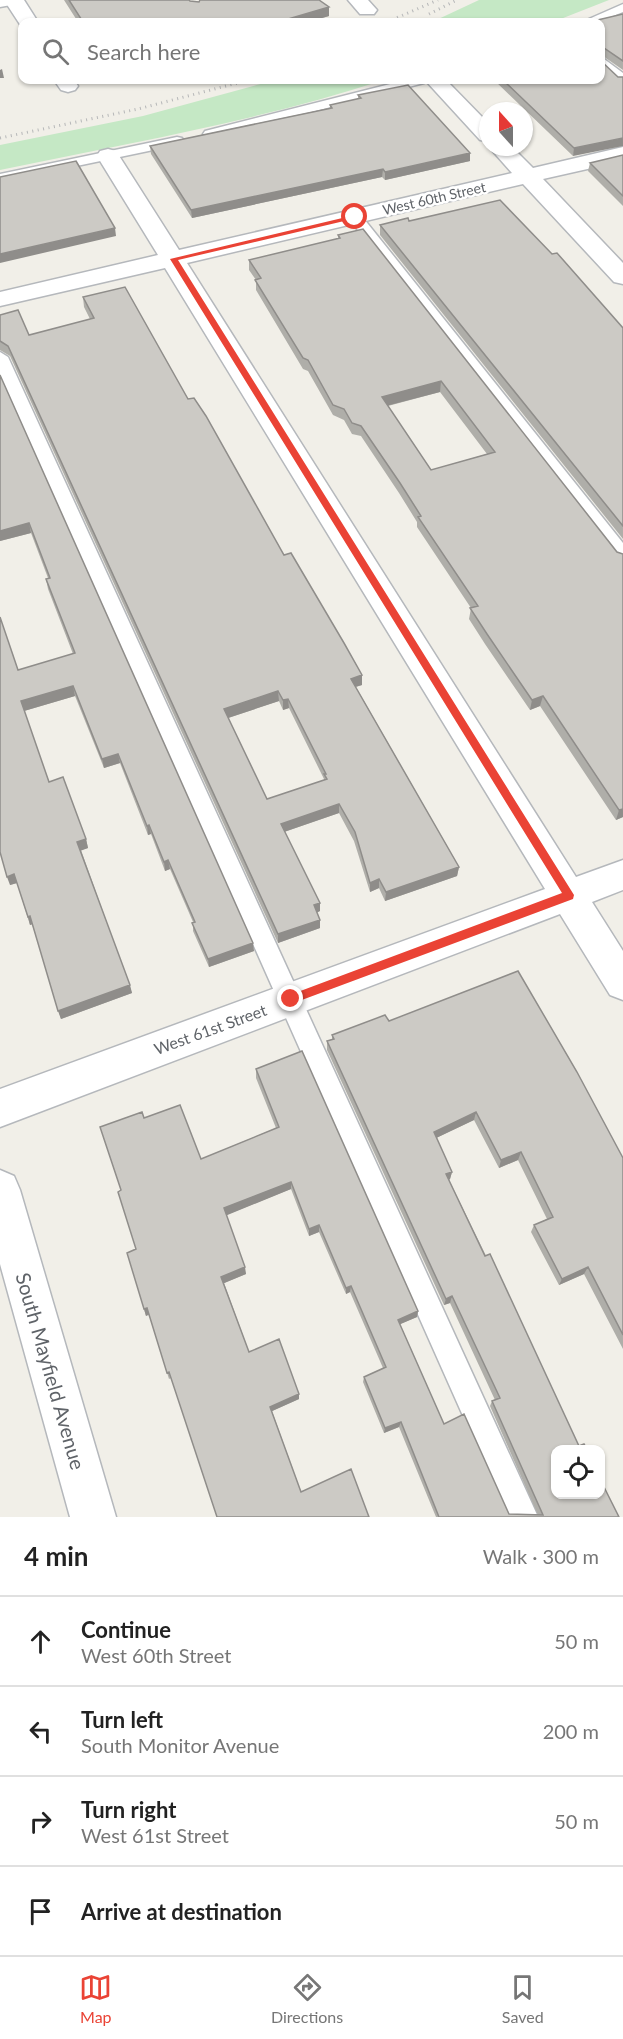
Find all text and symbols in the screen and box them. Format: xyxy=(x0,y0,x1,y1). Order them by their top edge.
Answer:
search box xyxy=(18,18,605,84)
icon: search xyxy=(39,35,72,68)
text: Search here xyxy=(87,38,200,65)
north arrow xyxy=(479,102,533,156)
street label: West 60th Street xyxy=(381,178,487,218)
route start xyxy=(341,203,367,229)
route end xyxy=(277,985,303,1011)
street label: West 61st Street xyxy=(151,1000,269,1058)
street label: South Mayfield Avenue xyxy=(11,1270,91,1472)
map controls xyxy=(551,1445,605,1499)
button: locate xyxy=(551,1445,605,1499)
text: 4 min xyxy=(24,1540,88,1572)
text: Walk · 300 m xyxy=(483,1544,599,1568)
text: Continue xyxy=(81,1616,171,1643)
icon: ahead xyxy=(24,1625,57,1658)
text: 50 m xyxy=(554,1629,599,1653)
text: West 60th Street xyxy=(81,1643,231,1667)
text: Turn left xyxy=(81,1706,163,1733)
icon: left xyxy=(24,1715,57,1748)
text: 200 m xyxy=(543,1719,599,1743)
text: South Monitor Avenue xyxy=(81,1733,279,1757)
text: Turn right xyxy=(81,1796,176,1823)
icon: right xyxy=(24,1805,57,1838)
text: 50 m xyxy=(554,1809,599,1833)
text: West 61st Street xyxy=(81,1823,229,1847)
icon: arrive xyxy=(24,1895,57,1928)
text: Arrive at destination xyxy=(81,1898,282,1925)
tab: Map xyxy=(79,1971,112,2026)
tab: Directions xyxy=(271,1971,343,2026)
tab: Saved xyxy=(502,1971,544,2026)

